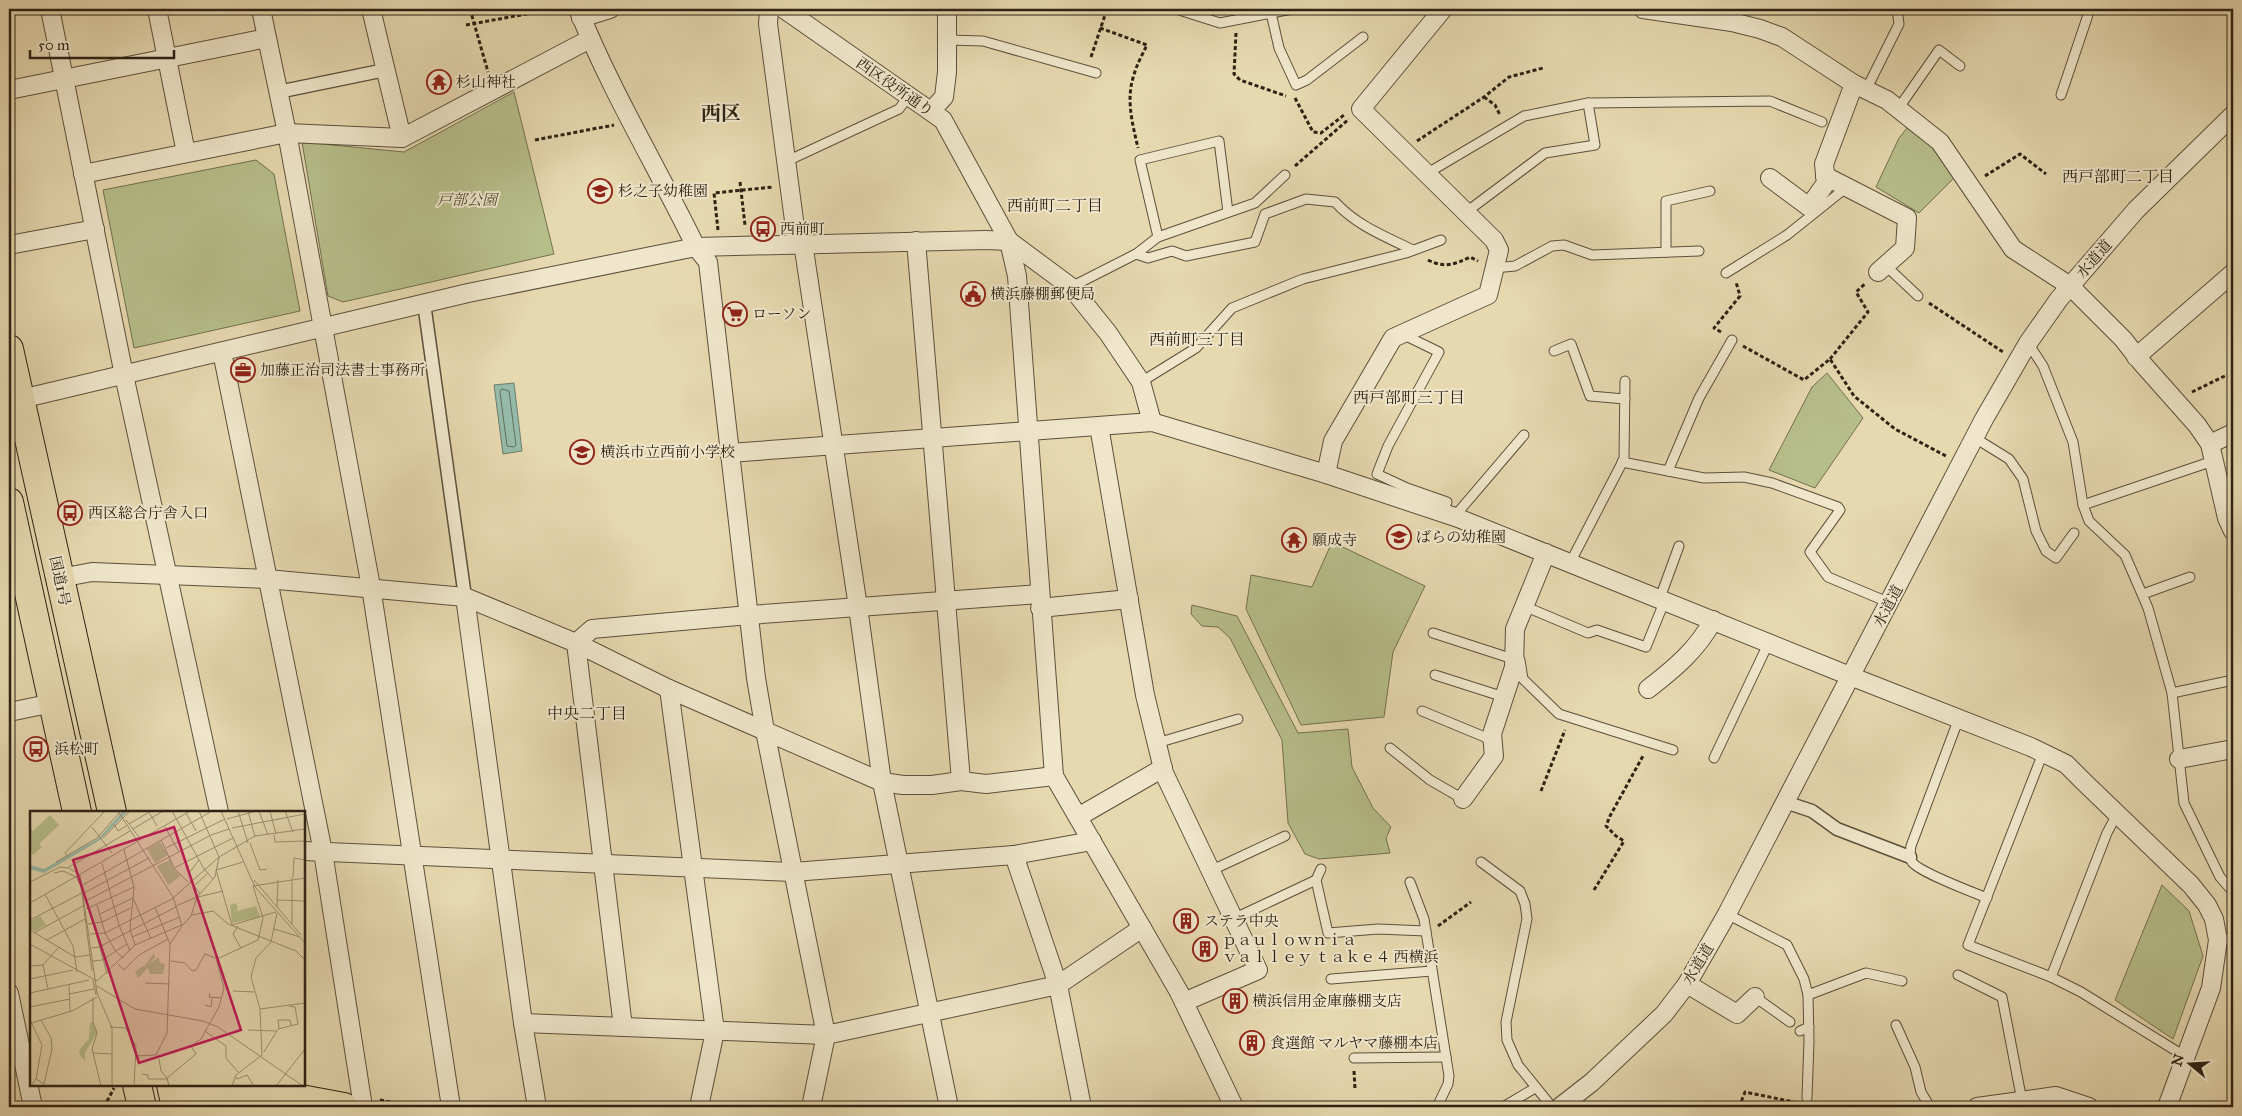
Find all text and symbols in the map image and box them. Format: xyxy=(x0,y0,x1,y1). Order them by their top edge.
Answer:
scale bar xyxy=(30,28,174,60)
text: 50 m xyxy=(38,36,70,54)
street label: 西区役所通り xyxy=(853,54,937,120)
temple icon: 杉山神社 xyxy=(426,69,452,95)
place label: 杉山神社 xyxy=(456,73,516,91)
district label: 西区 xyxy=(701,101,741,125)
district label: 西戸部町二丁目 xyxy=(2062,167,2174,186)
school or university icon: 杉之子幼稚園 xyxy=(587,178,613,204)
place label: 杉之子幼稚園 xyxy=(618,182,708,200)
park label: 戸部公園 xyxy=(437,191,500,209)
district label: 西前町二丁目 xyxy=(1007,196,1103,215)
bus stop icon: 西前町 xyxy=(750,216,776,242)
place label: 西前町 xyxy=(780,220,825,238)
street label: 水道道 xyxy=(2072,236,2116,282)
public building icon: 横浜藤棚郵便局 xyxy=(960,281,986,307)
place label: 横浜藤棚郵便局 xyxy=(990,285,1095,303)
supermarket icon: ローソン xyxy=(722,301,748,327)
place label: ローソン xyxy=(752,305,811,323)
district label: 西前町三丁目 xyxy=(1149,330,1245,349)
office icon: 加藤正治司法書士事務所 xyxy=(230,357,256,383)
place label: 加藤正治司法書士事務所 xyxy=(260,361,425,379)
district label: 西戸部町三丁目 xyxy=(1353,388,1465,407)
school or university icon: 横浜市立西前小学校 xyxy=(569,439,595,465)
place label: 横浜市立西前小学校 xyxy=(600,443,735,461)
bus stop icon: 西区総合庁舎入口 xyxy=(57,500,83,526)
place label: 西区総合庁舎入口 xyxy=(88,504,208,522)
school or university icon: ばらの幼稚園 xyxy=(1386,524,1412,550)
temple icon: 願成寺 xyxy=(1281,527,1307,553)
place label: ばらの幼稚園 xyxy=(1416,528,1506,546)
place label: 願成寺 xyxy=(1312,531,1357,549)
street label: 国道1号 xyxy=(46,554,74,608)
street label: 水道道 xyxy=(1869,582,1907,630)
district label: 中央二丁目 xyxy=(547,704,627,723)
bus stop icon: 浜松町 xyxy=(23,736,49,762)
place label: 浜松町 xyxy=(54,740,99,758)
inset map xyxy=(30,811,305,1086)
building icon: ステラ中央 xyxy=(1173,908,1199,934)
place label: ステラ中央 xyxy=(1204,912,1279,930)
place label: ｐａｕｌｏｗｎｉａ ｖａｌｌｅｙ ｔａｋｅ４ 西横浜 xyxy=(1222,931,1438,966)
building icon: ｐａｕｌｏｗｎｉａ ｖａｌｌｅｙ ｔａｋｅ４ 西横浜 xyxy=(1192,936,1218,962)
street label: 水道道 xyxy=(1679,940,1717,988)
building icon: 横浜信用金庫藤棚支店 xyxy=(1222,988,1248,1014)
place label: 横浜信用金庫藤棚支店 xyxy=(1252,992,1402,1010)
building icon: 食選館 マルヤマ藤棚本店 xyxy=(1239,1030,1265,1056)
place label: 食選館 マルヤマ藤棚本店 xyxy=(1270,1034,1438,1052)
north arrow xyxy=(2164,1038,2214,1088)
text: N xyxy=(2168,1052,2188,1068)

